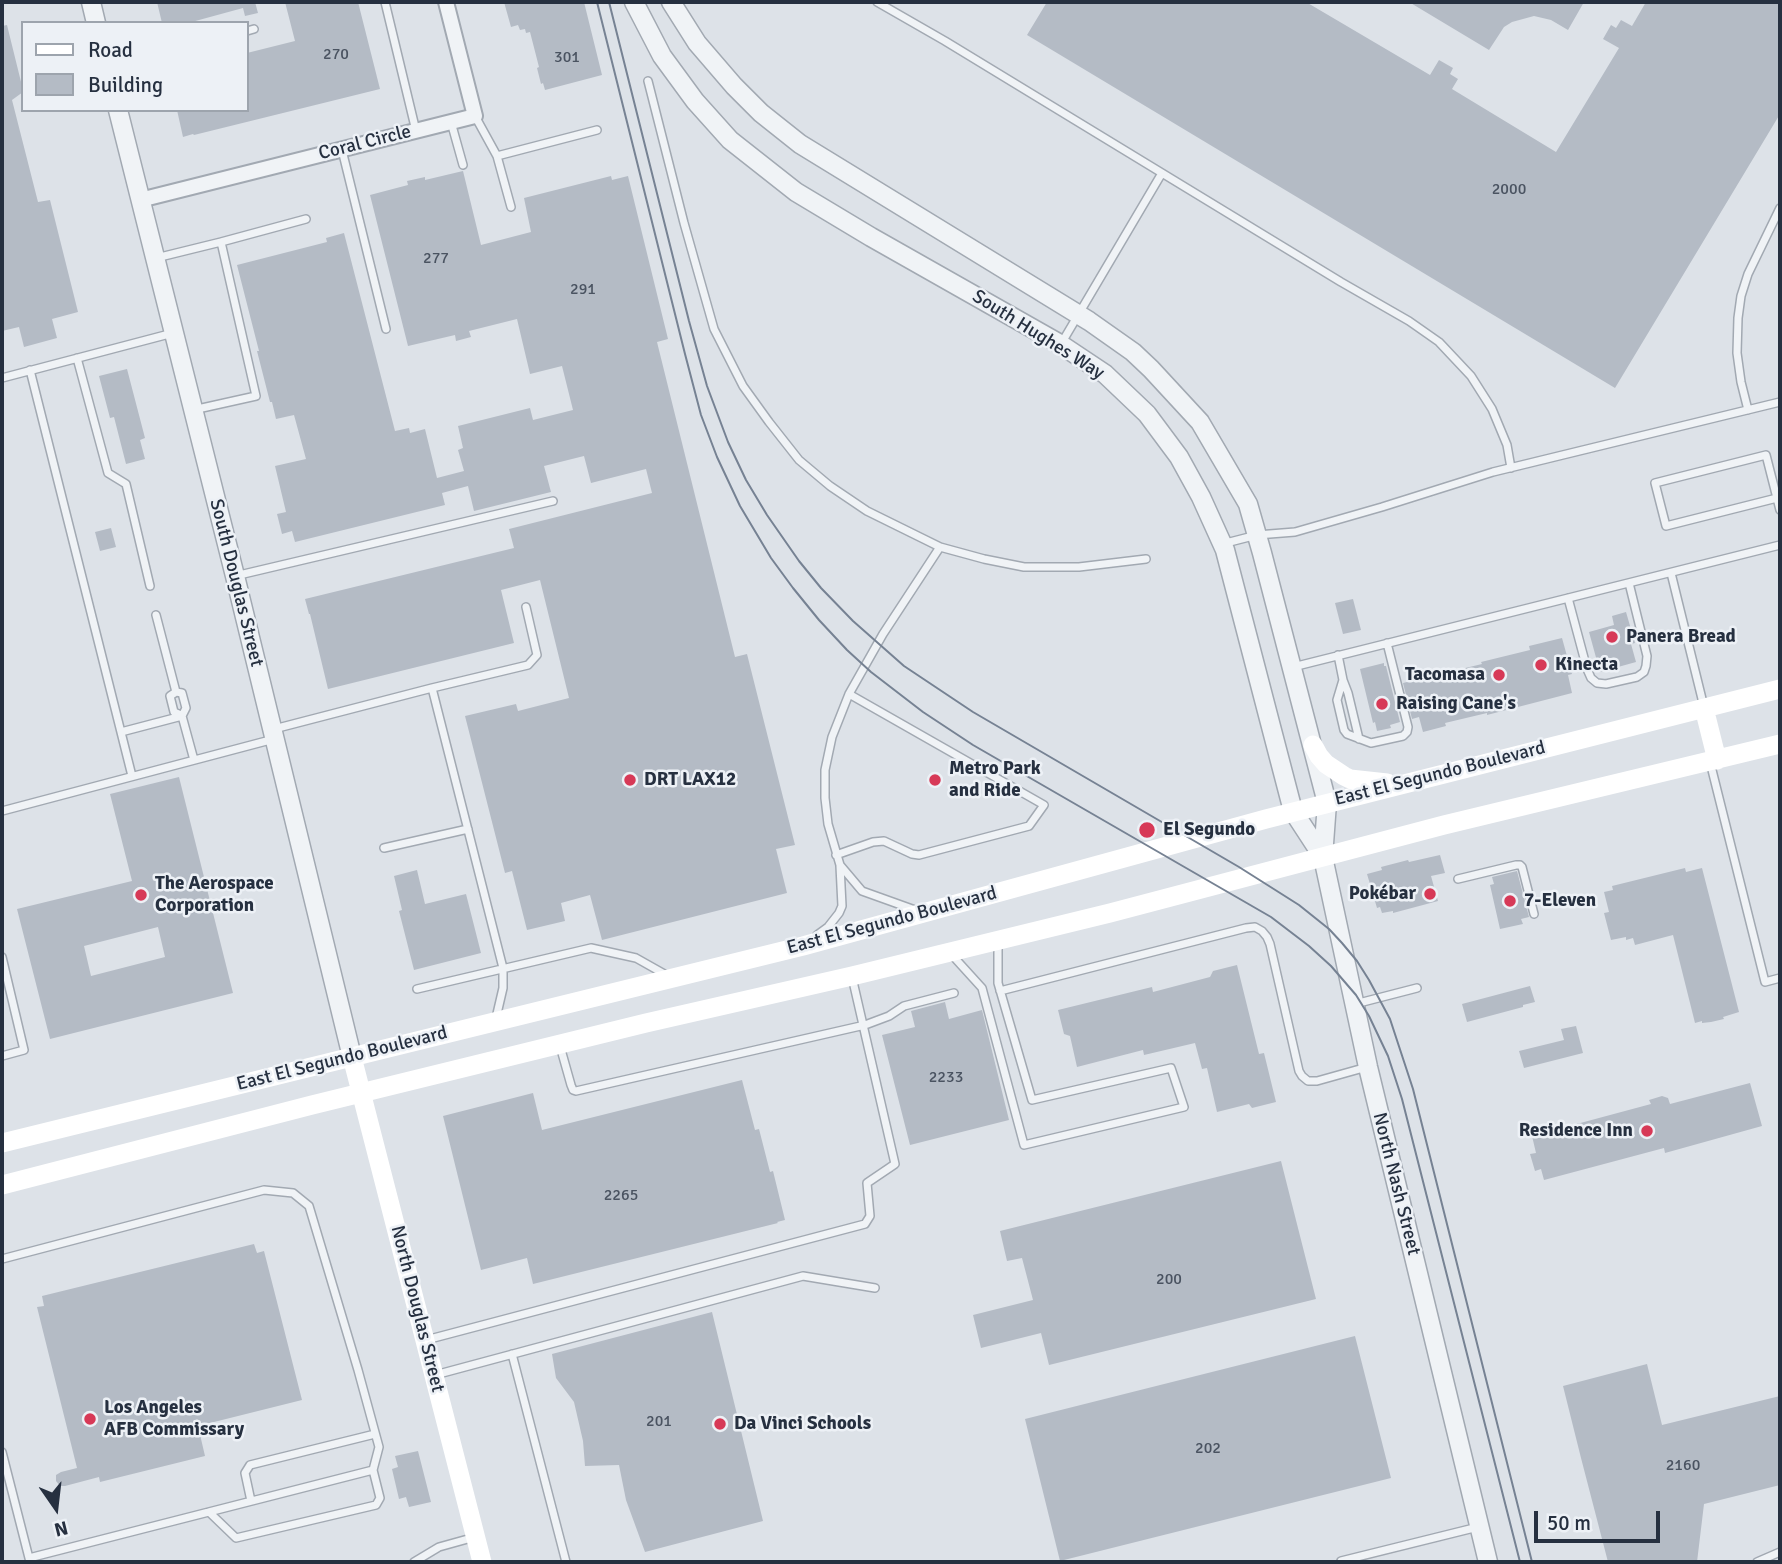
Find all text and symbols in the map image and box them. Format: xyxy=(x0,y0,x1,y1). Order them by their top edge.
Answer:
legend xyxy=(21,21,248,112)
text: Road xyxy=(88,37,133,63)
house number: 270 xyxy=(323,45,349,65)
house number: 301 xyxy=(554,48,580,68)
text: Building xyxy=(88,72,163,98)
street label: Coral Circle xyxy=(316,121,414,165)
house number: 2000 xyxy=(1492,180,1526,200)
house number: 277 xyxy=(423,249,449,269)
house number: 291 xyxy=(570,280,596,300)
street label: South Hughes Way xyxy=(968,285,1108,385)
street label: South Douglas Street xyxy=(204,497,268,669)
place label: Panera Bread xyxy=(1626,626,1736,648)
marker: Panera Bread xyxy=(1604,629,1620,645)
place label: Kinecta xyxy=(1555,654,1618,676)
marker: Kinecta xyxy=(1533,657,1549,673)
place label: Tacomasa xyxy=(1405,664,1485,686)
marker: Tacomasa xyxy=(1491,667,1507,683)
place label: Raising Cane's xyxy=(1396,693,1516,715)
marker: Raising Cane's xyxy=(1374,696,1390,712)
street label: East El Segundo Boulevard xyxy=(1332,737,1548,811)
place label: Metro Park and Ride xyxy=(949,758,1041,802)
place label: DRT LAX12 xyxy=(644,769,736,791)
marker: DRT LAX12 xyxy=(622,772,638,788)
marker: Metro Park and Ride xyxy=(927,772,943,788)
place label: El Segundo xyxy=(1163,819,1255,841)
marker: El Segundo xyxy=(1137,820,1157,840)
place label: The Aerospace Corporation xyxy=(155,873,274,917)
street label: East El Segundo Boulevard xyxy=(785,882,999,960)
place label: Pokébar xyxy=(1349,883,1416,905)
marker: Pokébar xyxy=(1422,886,1438,902)
marker: The Aerospace Corporation xyxy=(133,887,149,903)
place label: 7-Eleven xyxy=(1524,890,1596,912)
marker: 7-Eleven xyxy=(1502,893,1518,909)
street label: East El Segundo Boulevard xyxy=(234,1022,450,1096)
house number: 2233 xyxy=(929,1068,963,1088)
street label: North Nash Street xyxy=(1367,1110,1425,1258)
place label: Residence Inn xyxy=(1519,1120,1633,1142)
marker: Residence Inn xyxy=(1639,1123,1655,1139)
house number: 2265 xyxy=(604,1186,638,1206)
street label: North Douglas Street xyxy=(385,1223,449,1395)
house number: 200 xyxy=(1156,1270,1182,1290)
place label: Los Angeles AFB Commissary xyxy=(104,1397,244,1441)
marker: Los Angeles AFB Commissary xyxy=(82,1411,98,1427)
house number: 201 xyxy=(646,1412,672,1432)
place label: Da Vinci Schools xyxy=(734,1413,871,1435)
marker: Da Vinci Schools xyxy=(712,1416,728,1432)
house number: 202 xyxy=(1195,1439,1221,1459)
house number: 2160 xyxy=(1666,1456,1700,1476)
north arrow xyxy=(21,1473,91,1543)
scale bar xyxy=(1537,1498,1663,1542)
text: 50 m xyxy=(1547,1510,1591,1536)
text: N xyxy=(52,1515,70,1542)

